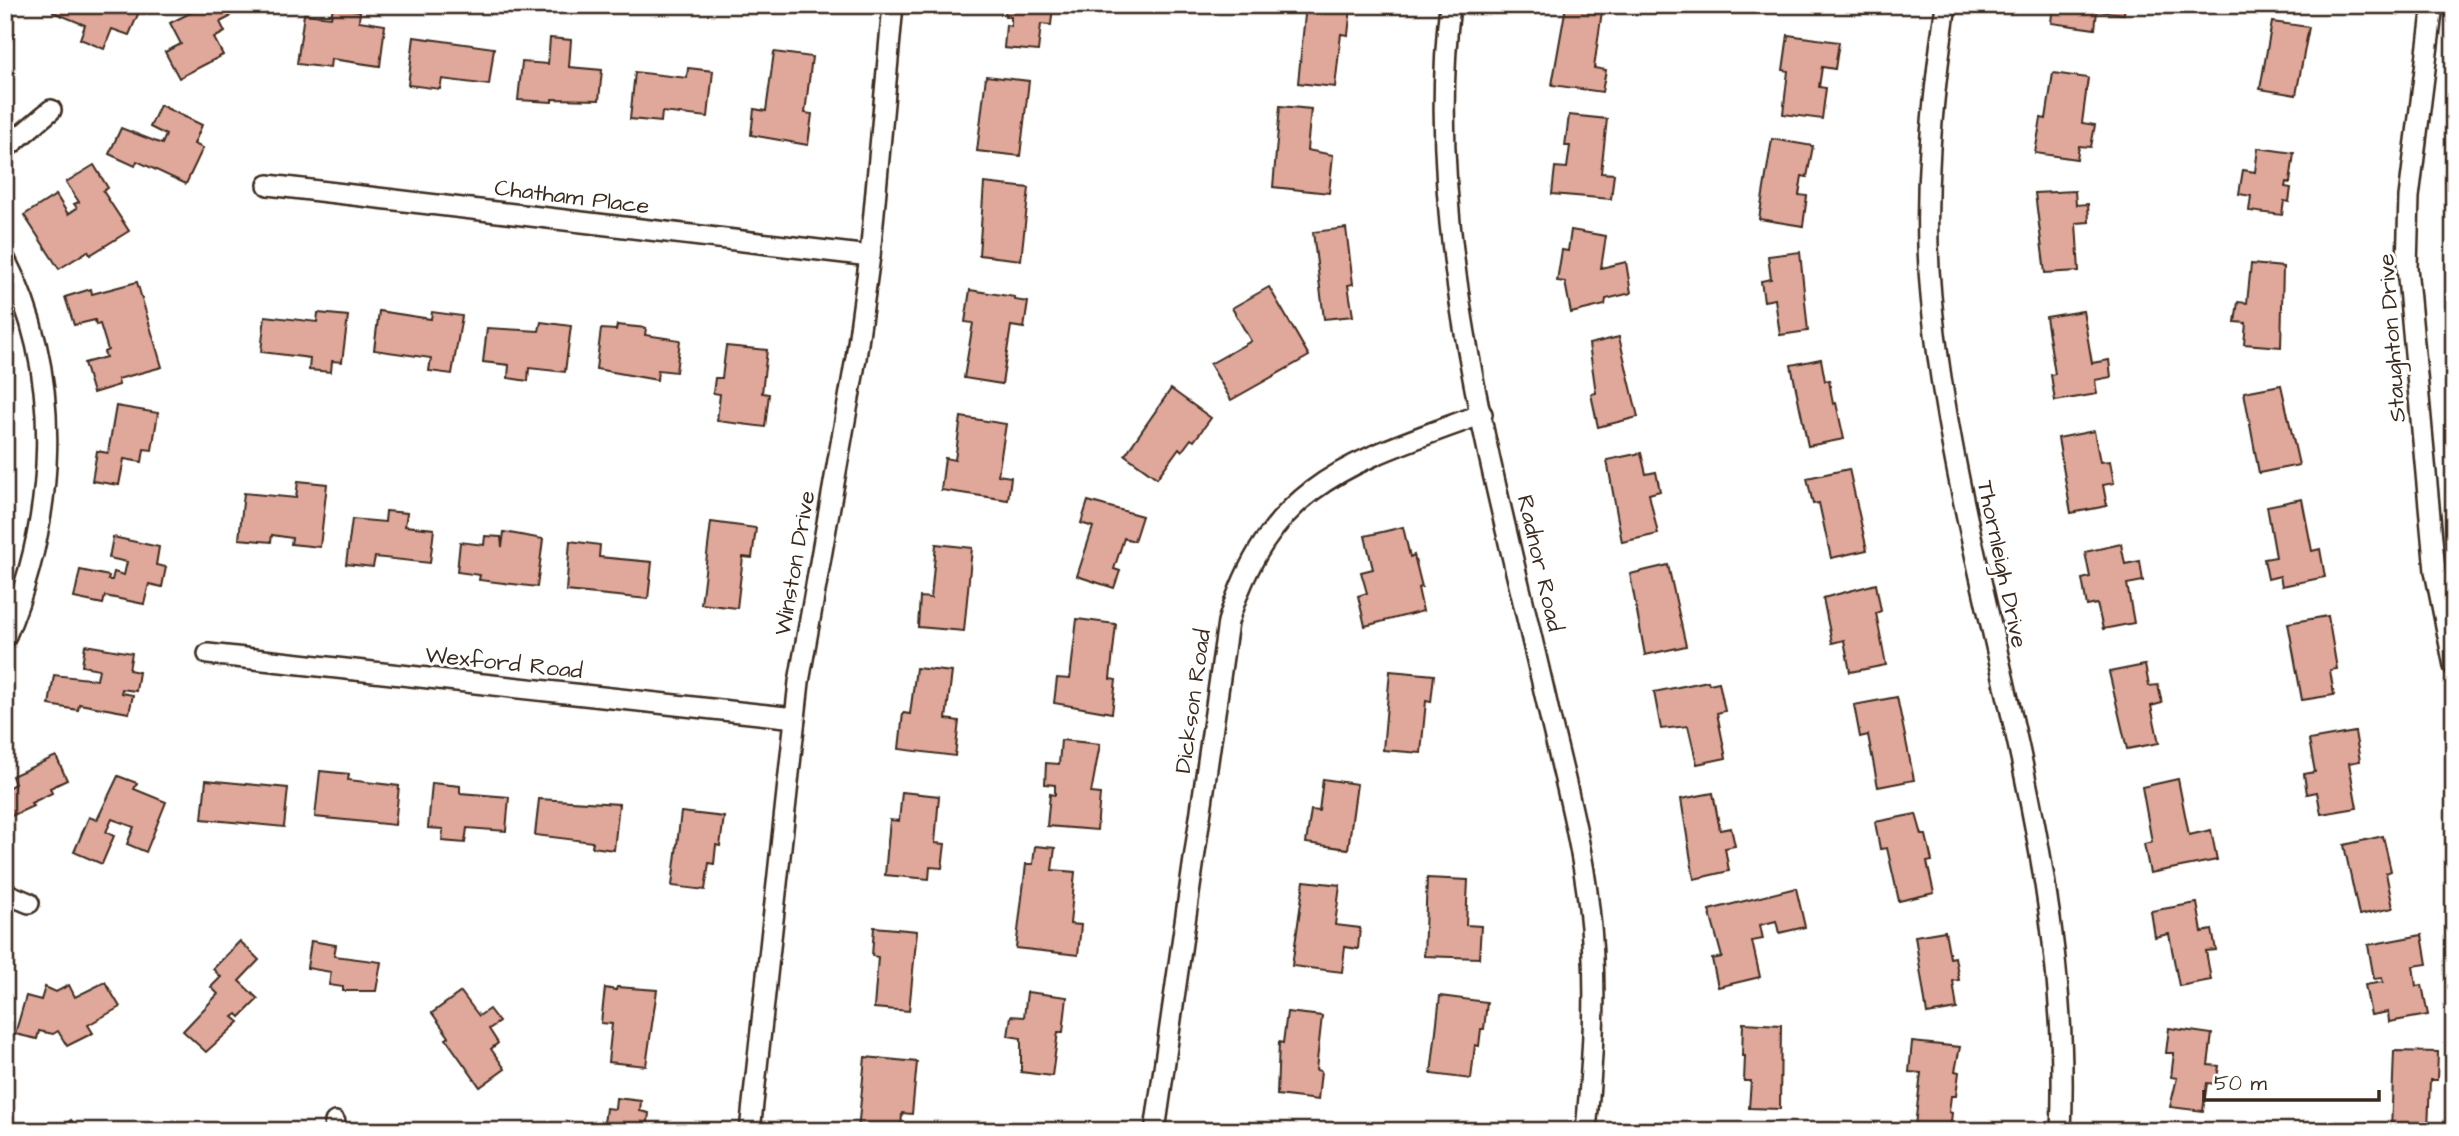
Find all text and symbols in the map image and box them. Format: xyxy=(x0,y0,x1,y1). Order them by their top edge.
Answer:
street label: Chatham Place xyxy=(493,172,651,222)
street label: Staughton Drive xyxy=(2370,252,2415,423)
street label: Thornleigh Drive xyxy=(1968,478,2035,651)
street label: Winston Drive xyxy=(767,488,823,638)
street label: Radnor Road xyxy=(1509,492,1571,635)
street label: Dickson Road xyxy=(1167,627,1219,775)
street label: Wexford Road xyxy=(424,639,584,687)
scale bar xyxy=(2204,1059,2378,1103)
text: 50 m xyxy=(2214,1069,2268,1098)

